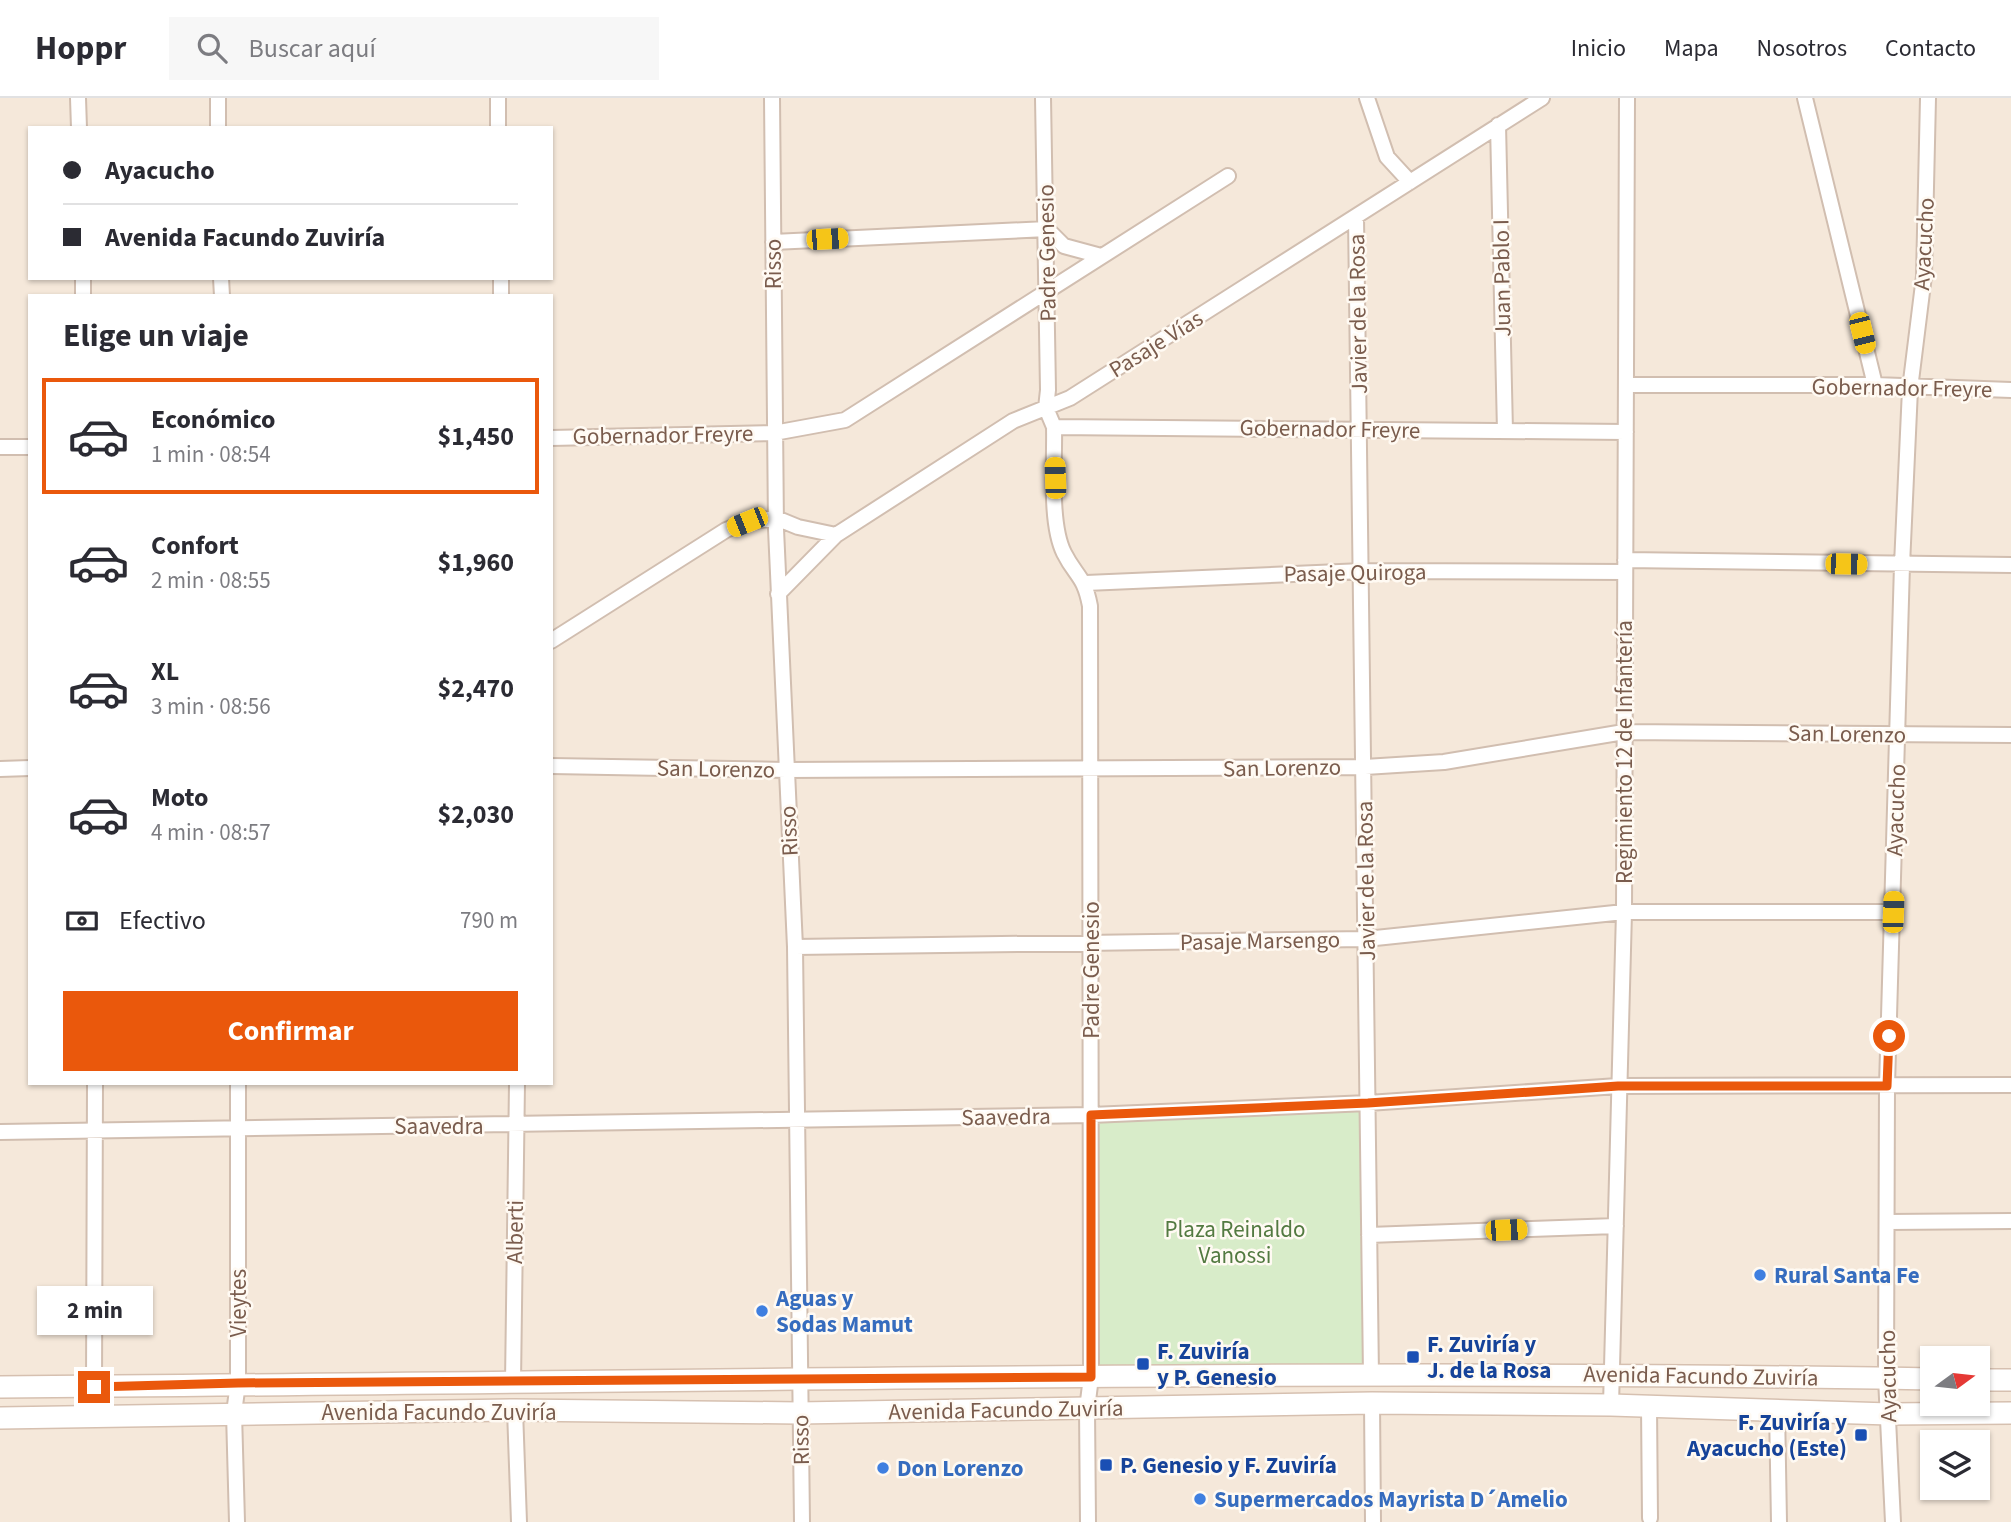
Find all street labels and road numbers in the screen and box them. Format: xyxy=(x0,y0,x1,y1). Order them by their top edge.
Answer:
street label: Padre Genesio xyxy=(1029,184,1065,322)
street label: Ayacucho xyxy=(1905,197,1943,291)
street label: Juan Pablo I xyxy=(1484,219,1520,337)
street label: Javier de la Rosa xyxy=(1340,234,1376,394)
street label: Risso xyxy=(757,239,790,289)
street label: Pasaje Vías xyxy=(1102,302,1210,386)
street label: Gobernador Freyre xyxy=(1811,370,1993,406)
street label: Gobernador Freyre xyxy=(1239,411,1421,447)
street label: Gobernador Freyre xyxy=(572,417,754,453)
street label: Pasaje Quiroga xyxy=(1283,555,1427,591)
street label: Regimiento 12 de Infantería xyxy=(1608,620,1641,884)
street label: San Lorenzo xyxy=(1788,716,1906,752)
street label: San Lorenzo xyxy=(1223,750,1341,786)
street label: San Lorenzo xyxy=(657,751,775,787)
street label: Ayacucho xyxy=(1878,763,1914,857)
street label: Javier de la Rosa xyxy=(1348,801,1384,961)
street label: Risso xyxy=(771,805,807,857)
street label: Padre Genesio xyxy=(1075,901,1108,1039)
street label: Pasaje Marsengo xyxy=(1180,923,1340,959)
street label: Saavedra xyxy=(961,1100,1051,1134)
street label: Saavedra xyxy=(394,1110,484,1143)
street label: Alberti xyxy=(498,1200,532,1264)
street label: Vieytes xyxy=(222,1269,255,1337)
street label: Ayacucho xyxy=(1871,1329,1905,1423)
street label: Avenida Facundo Zuviría xyxy=(1583,1357,1819,1395)
street label: Avenida Facundo Zuviría xyxy=(888,1391,1124,1429)
street label: Avenida Facundo Zuviría xyxy=(321,1396,557,1429)
street label: Risso xyxy=(784,1414,818,1466)

